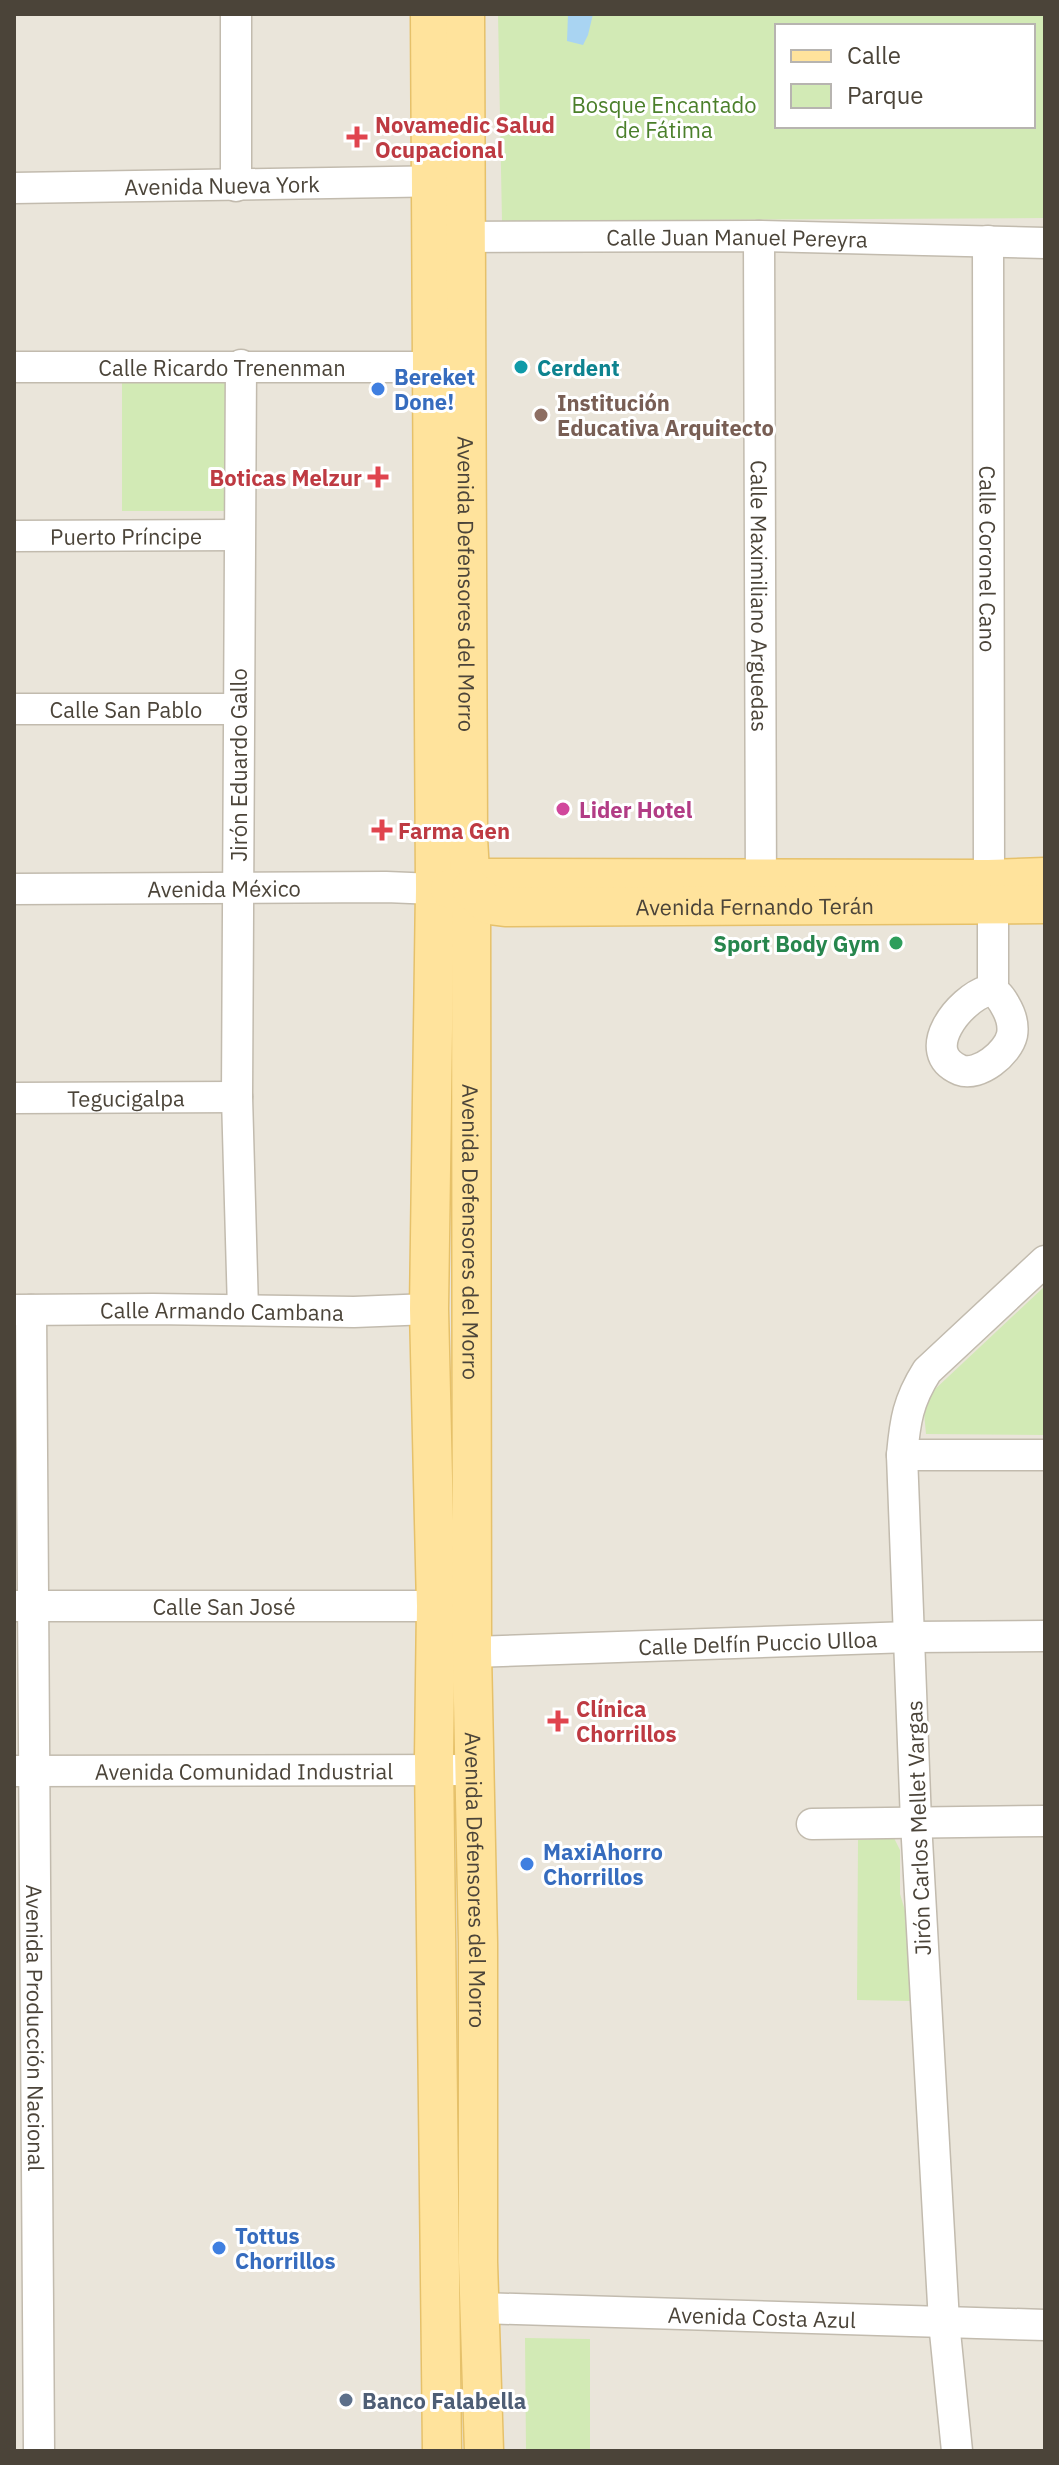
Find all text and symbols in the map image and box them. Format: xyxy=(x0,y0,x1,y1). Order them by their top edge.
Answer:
legend xyxy=(775,24,1035,128)
text: Calle xyxy=(847,39,901,71)
text: Parque xyxy=(847,79,924,111)
park label: Bosque Encantado de Fátima xyxy=(571,90,757,144)
place label: Novamedic Salud Ocupacional xyxy=(375,110,555,164)
marker: Novamedic Salud Ocupacional xyxy=(346,126,368,148)
street label: Avenida Nueva York xyxy=(124,169,320,201)
street label: Calle Juan Manuel Pereyra xyxy=(606,221,868,253)
street label: Calle Ricardo Trenenman xyxy=(98,353,346,382)
place label: Cerdent xyxy=(537,353,620,382)
marker: Cerdent xyxy=(512,358,530,376)
place label: Bereket Done! xyxy=(394,362,475,416)
marker: Bereket Done! xyxy=(369,380,387,398)
place label: Institución Educativa Arquitecto xyxy=(557,388,774,442)
marker: Institución Educativa Arquitecto xyxy=(532,406,550,424)
street label: Avenida Defensores del Morro xyxy=(452,436,482,732)
street label: Calle Maximiliano Arguedas xyxy=(745,460,775,732)
place label: Boticas Melzur xyxy=(210,463,362,492)
street label: Calle Coronel Cano xyxy=(974,466,1003,652)
marker: Boticas Melzur xyxy=(369,468,387,486)
street label: Puerto Príncipe xyxy=(50,521,202,550)
street label: Jirón Eduardo Gallo xyxy=(224,668,253,862)
street label: Calle San Pablo xyxy=(50,695,202,724)
place label: Lider Hotel xyxy=(579,795,693,824)
marker: Lider Hotel xyxy=(554,800,572,818)
place label: Farma Gen xyxy=(398,816,510,845)
marker: Farma Gen xyxy=(373,821,391,839)
street label: Avenida México xyxy=(147,873,301,903)
street label: Avenida Fernando Terán xyxy=(635,890,874,921)
place label: Sport Body Gym xyxy=(713,929,880,958)
marker: Sport Body Gym xyxy=(887,934,905,952)
street label: Tegucigalpa xyxy=(67,1083,185,1112)
street label: Avenida Defensores del Morro xyxy=(457,1084,486,1380)
street label: Calle Armando Cambana xyxy=(100,1294,344,1326)
street label: Calle San José xyxy=(152,1592,296,1621)
street label: Calle Delfín Puccio Ulloa xyxy=(638,1624,878,1661)
place label: Clínica Chorrillos xyxy=(576,1694,677,1748)
street label: Jirón Carlos Mellet Vargas xyxy=(899,1700,937,1956)
marker: Clínica Chorrillos xyxy=(547,1710,569,1732)
street label: Avenida Defensores del Morro xyxy=(459,1731,493,2028)
street label: Avenida Comunidad Industrial xyxy=(95,1756,393,1785)
place label: MaxiAhorro Chorrillos xyxy=(543,1837,663,1891)
marker: MaxiAhorro Chorrillos xyxy=(518,1855,536,1873)
street label: Avenida Producción Nacional xyxy=(21,1884,52,2172)
place label: Tottus Chorrillos xyxy=(235,2221,336,2275)
marker: Tottus Chorrillos xyxy=(210,2239,228,2257)
street label: Avenida Costa Azul xyxy=(667,2299,856,2334)
place label: Banco Falabella xyxy=(362,2386,526,2415)
marker: Banco Falabella xyxy=(337,2391,355,2409)

